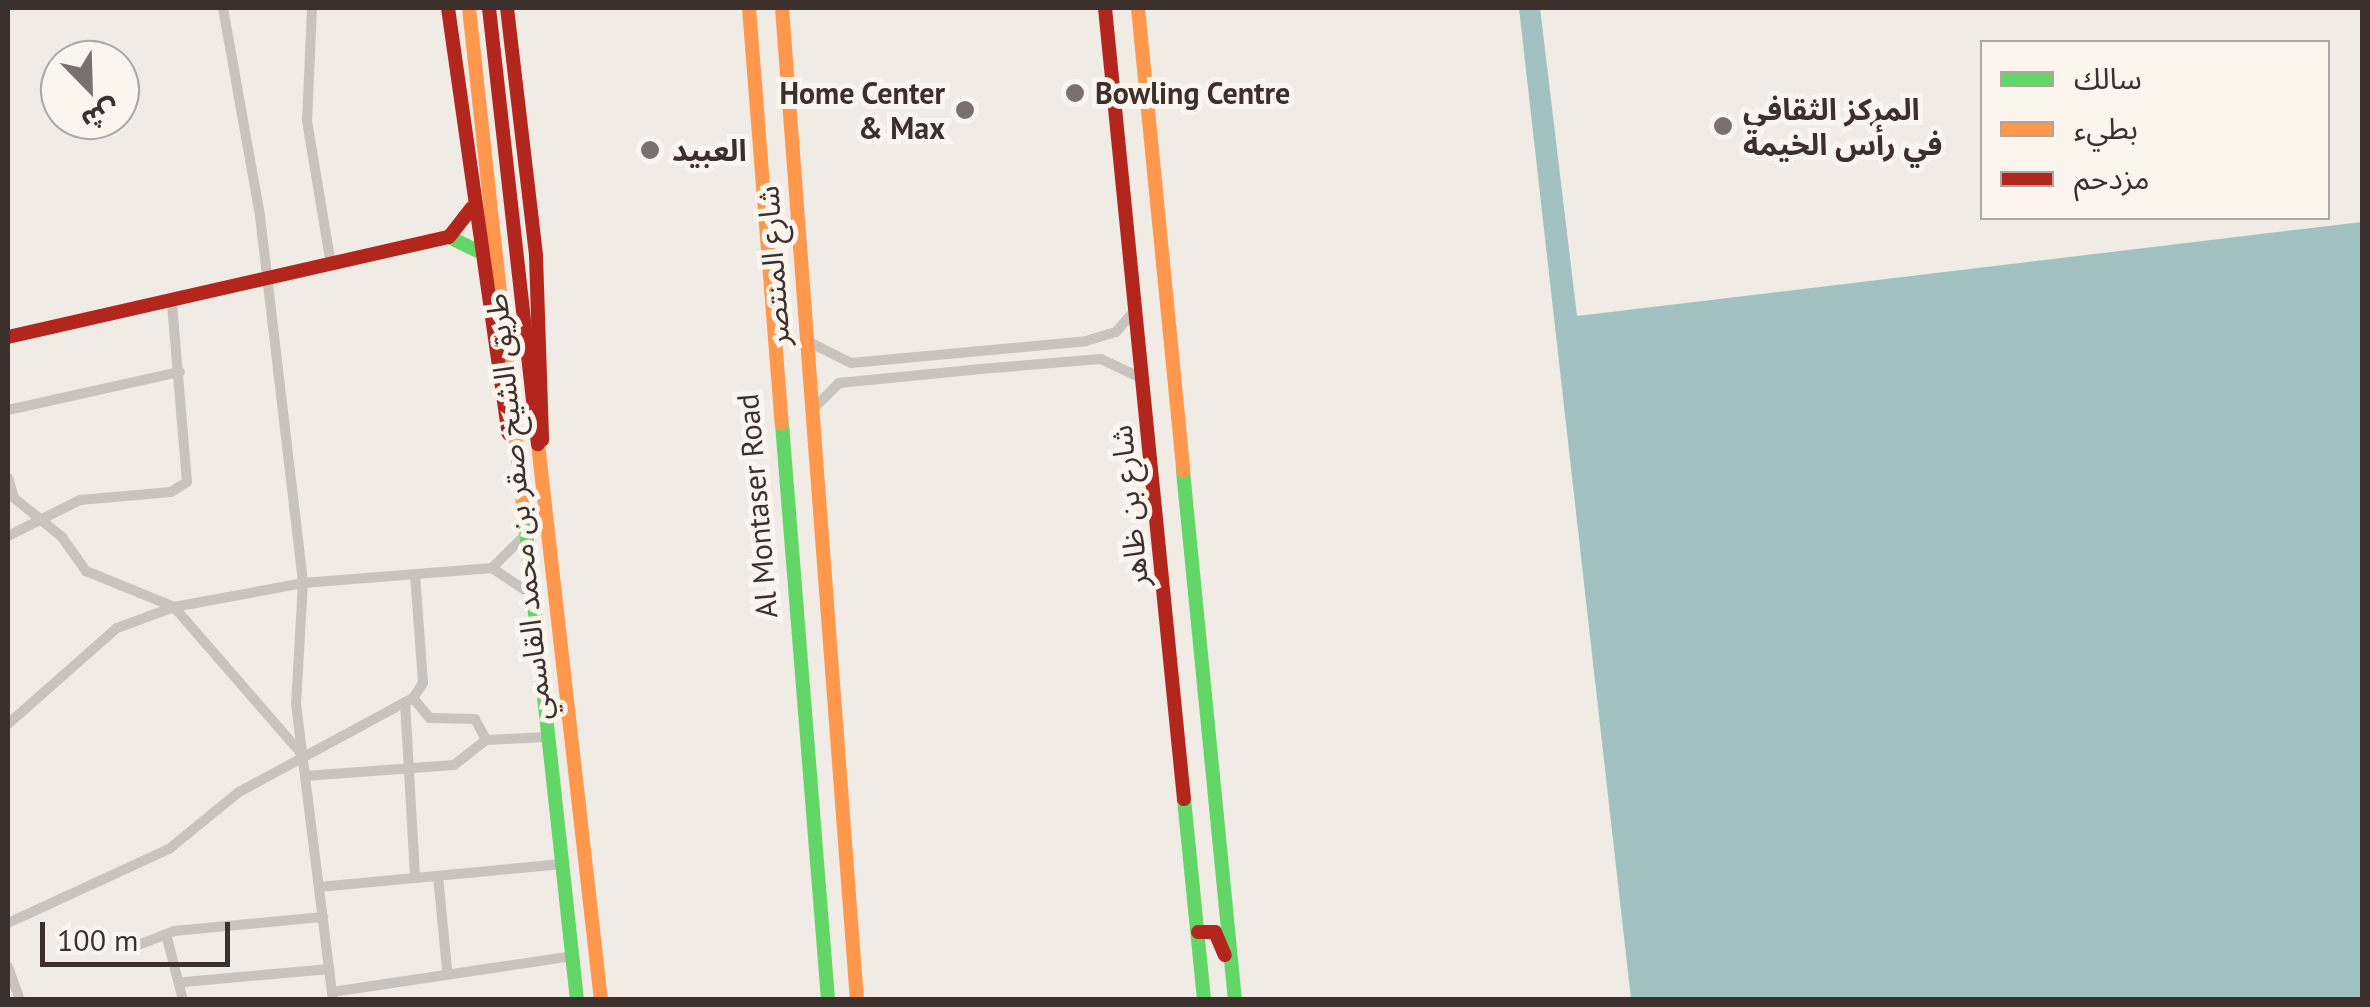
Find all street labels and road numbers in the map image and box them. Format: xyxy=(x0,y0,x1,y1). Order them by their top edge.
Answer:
street label: شارع المنتصر xyxy=(749,185,797,347)
street label: طريق الشيخ صقر بن محمد القاسمي xyxy=(478,292,558,722)
street label: Al Montaser Road xyxy=(729,392,785,620)
street label: شارع بن ظاهر xyxy=(1103,423,1155,589)

